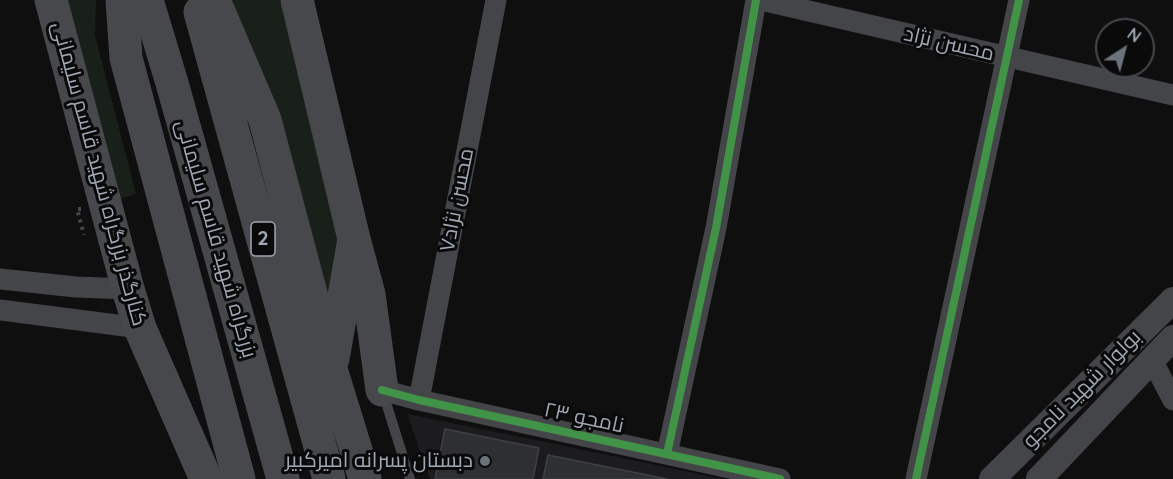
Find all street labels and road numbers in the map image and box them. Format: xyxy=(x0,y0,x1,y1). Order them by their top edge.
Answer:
street label: کنارگذر بزرگراه شهید قاسم سلیمانی xyxy=(46,19,152,329)
street label: محسن نژاد xyxy=(901,21,997,67)
street label: بزرگراه شهید قاسم سلیمانی xyxy=(170,117,262,361)
street label: محسن نژاد۷ xyxy=(435,146,479,254)
road number: 2 xyxy=(251,222,275,256)
street label: بولوار شهید نامجو xyxy=(1018,325,1146,453)
street label: نامجو ۲۳ xyxy=(542,397,626,439)

